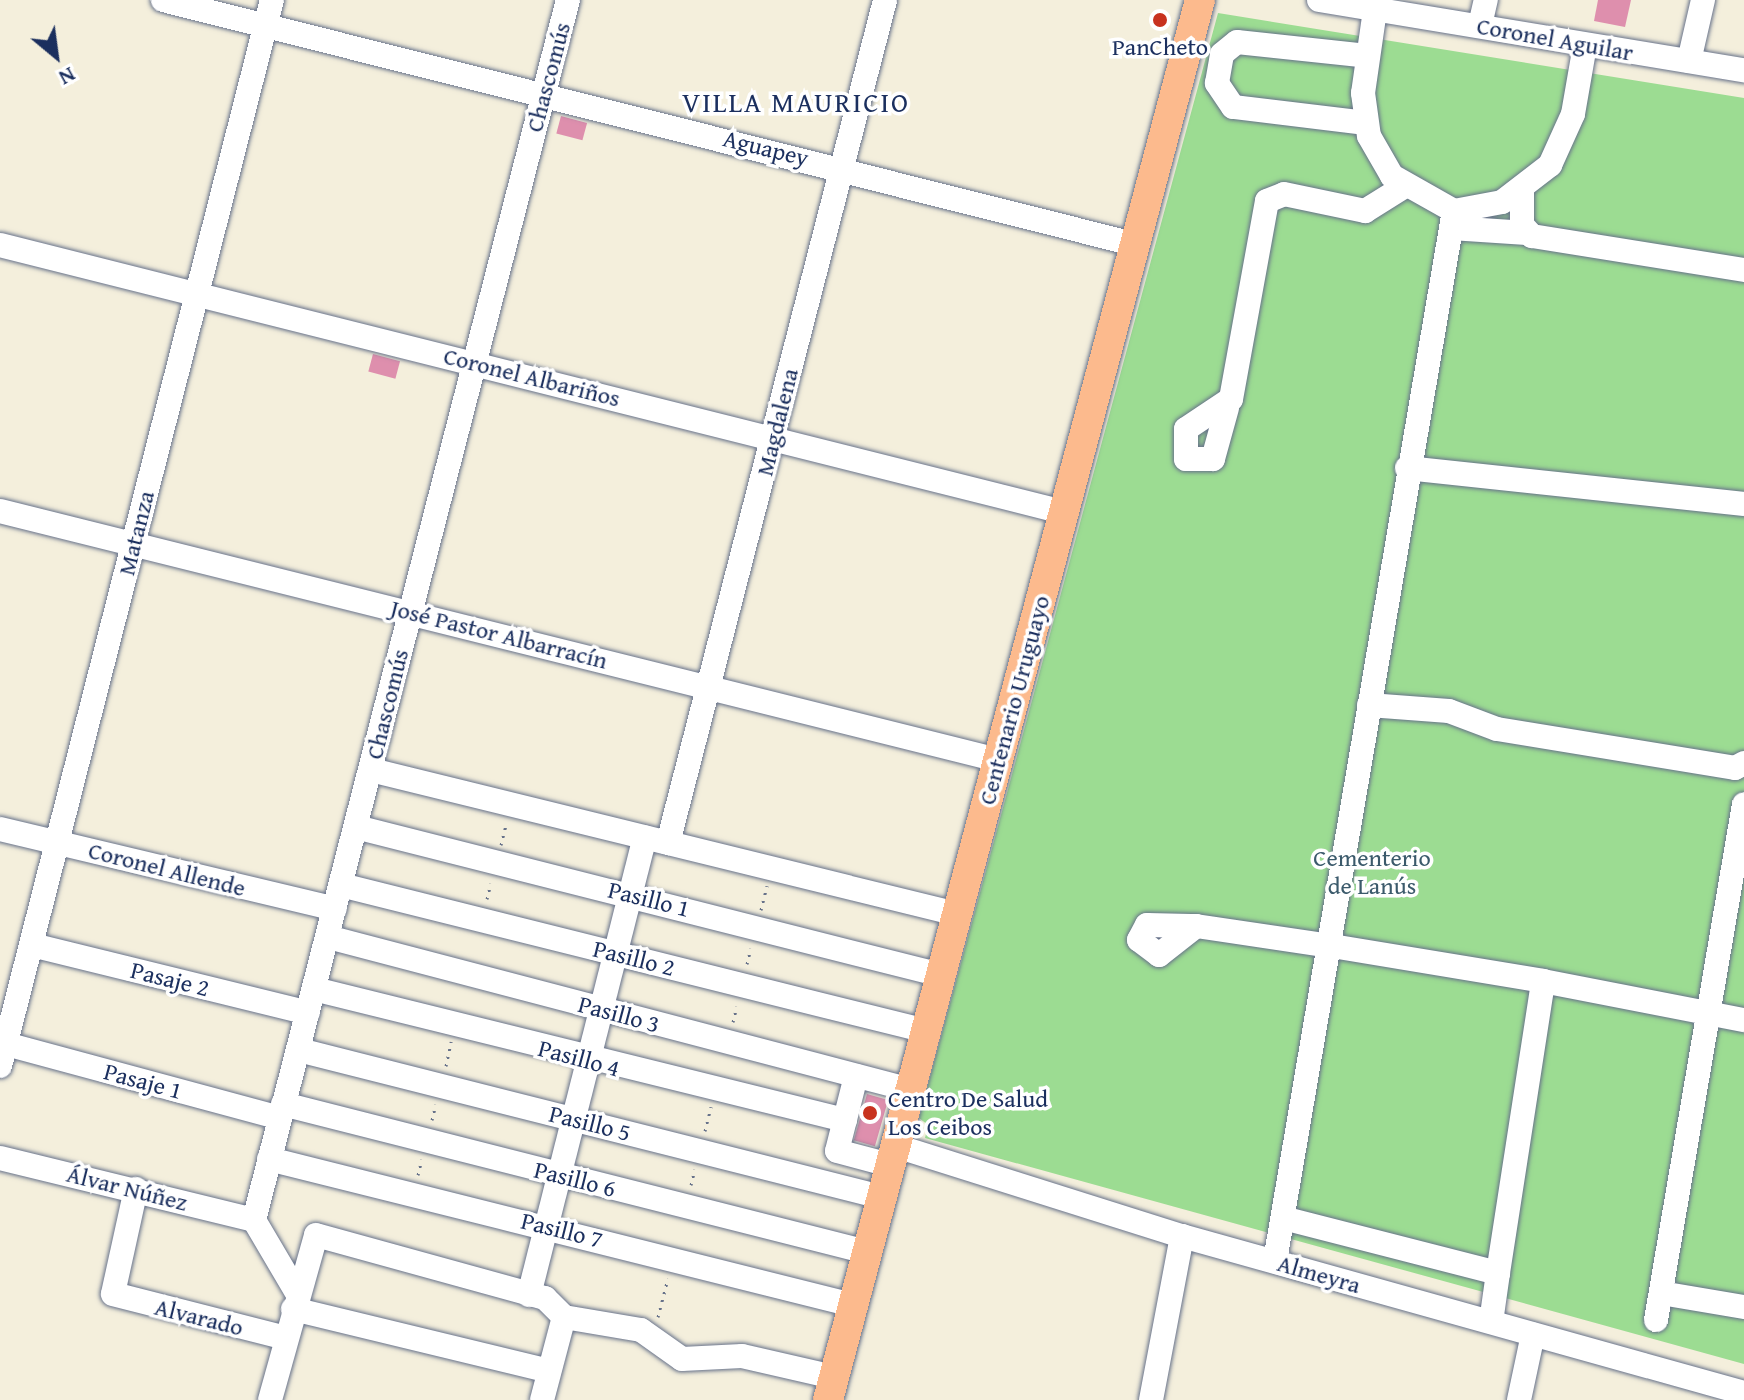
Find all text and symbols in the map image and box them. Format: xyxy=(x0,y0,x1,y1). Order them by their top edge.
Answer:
marker: PanCheto xyxy=(1151,11,1169,29)
street label: Coronel Aguilar xyxy=(1475,11,1635,67)
north arrow xyxy=(16,16,96,96)
street label: Chascomús xyxy=(520,19,576,135)
place label: PanCheto xyxy=(1112,33,1208,61)
text: N xyxy=(53,59,82,95)
district label: VILLA MAURICIO xyxy=(682,85,910,119)
street label: Aguapey xyxy=(720,124,812,172)
street label: Coronel Albariños xyxy=(441,341,623,413)
street label: Magdalena xyxy=(750,365,804,479)
street label: Matanza xyxy=(112,488,160,578)
street label: Centenario Uruguayo xyxy=(972,592,1056,808)
street label: José Pastor Albarracín xyxy=(388,593,610,675)
street label: Chascomús xyxy=(359,646,415,762)
street label: Coronel Allende xyxy=(86,836,248,902)
park label: Cementerio de Lanús xyxy=(1313,844,1431,900)
street label: Pasillo 1 xyxy=(605,875,693,923)
street label: Pasillo 2 xyxy=(590,934,678,982)
street label: Pasaje 2 xyxy=(128,955,212,1003)
street label: Pasillo 3 xyxy=(575,989,663,1039)
street label: Pasillo 4 xyxy=(535,1033,623,1083)
street label: Pasaje 1 xyxy=(101,1057,185,1105)
place label: Centro De Salud Los Ceibos xyxy=(888,1085,1048,1141)
street label: Pasillo 5 xyxy=(546,1099,634,1147)
marker: Centro De Salud Los Ceibos xyxy=(859,1102,881,1124)
street label: Pasillo 6 xyxy=(531,1155,619,1203)
street label: Álvar Núñez xyxy=(64,1159,190,1217)
street label: Pasillo 7 xyxy=(518,1206,606,1254)
street label: Almeyra xyxy=(1274,1248,1364,1300)
street label: Alvarado xyxy=(152,1292,246,1342)

